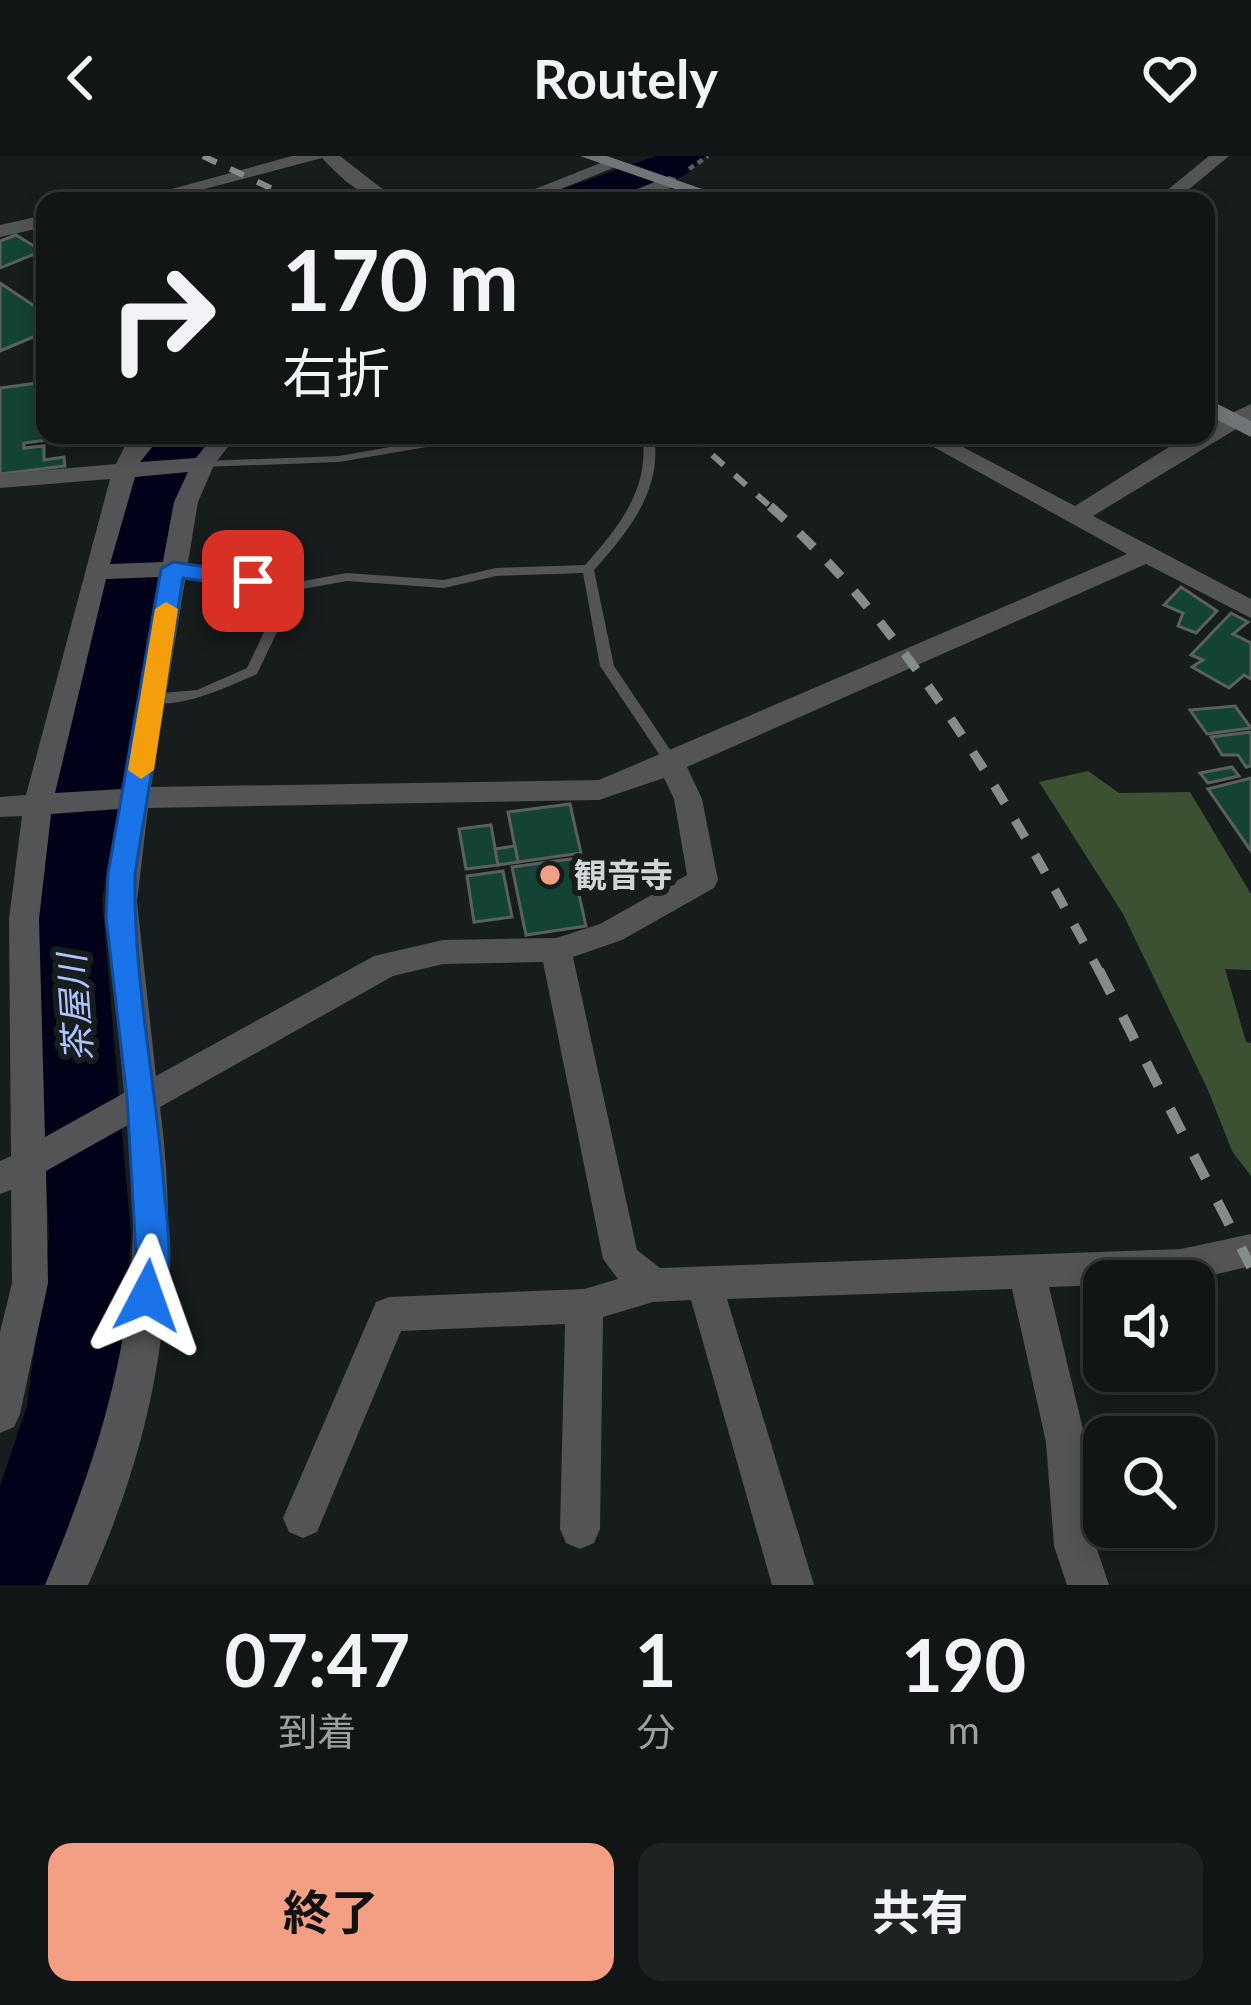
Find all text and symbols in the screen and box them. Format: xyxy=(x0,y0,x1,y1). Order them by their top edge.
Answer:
icon: back xyxy=(48,45,114,111)
icon: heart xyxy=(1137,45,1203,111)
text: Routely xyxy=(533,46,718,111)
text: 170 m xyxy=(282,228,519,329)
icon: right xyxy=(84,240,240,396)
text: 右折 xyxy=(282,340,390,405)
pin xyxy=(202,530,304,632)
icon: arrive xyxy=(220,548,286,614)
place label: 観音寺 xyxy=(574,854,673,894)
marker: 観音寺 xyxy=(537,862,563,888)
water label: 茶屋川 xyxy=(48,949,100,1063)
position arrow xyxy=(84,1233,210,1359)
map controls xyxy=(1083,1260,1215,1548)
button: sound xyxy=(1083,1260,1215,1392)
button: search xyxy=(1083,1416,1215,1548)
text: 07:47 xyxy=(225,1616,410,1702)
text: 1 xyxy=(635,1616,677,1702)
text: 190 xyxy=(901,1621,1026,1707)
text: m xyxy=(948,1706,980,1752)
text: 到着 xyxy=(278,1708,356,1754)
text: 分 xyxy=(636,1708,675,1754)
button: 終了 xyxy=(48,1843,614,1981)
button: 共有 xyxy=(638,1843,1203,1981)

